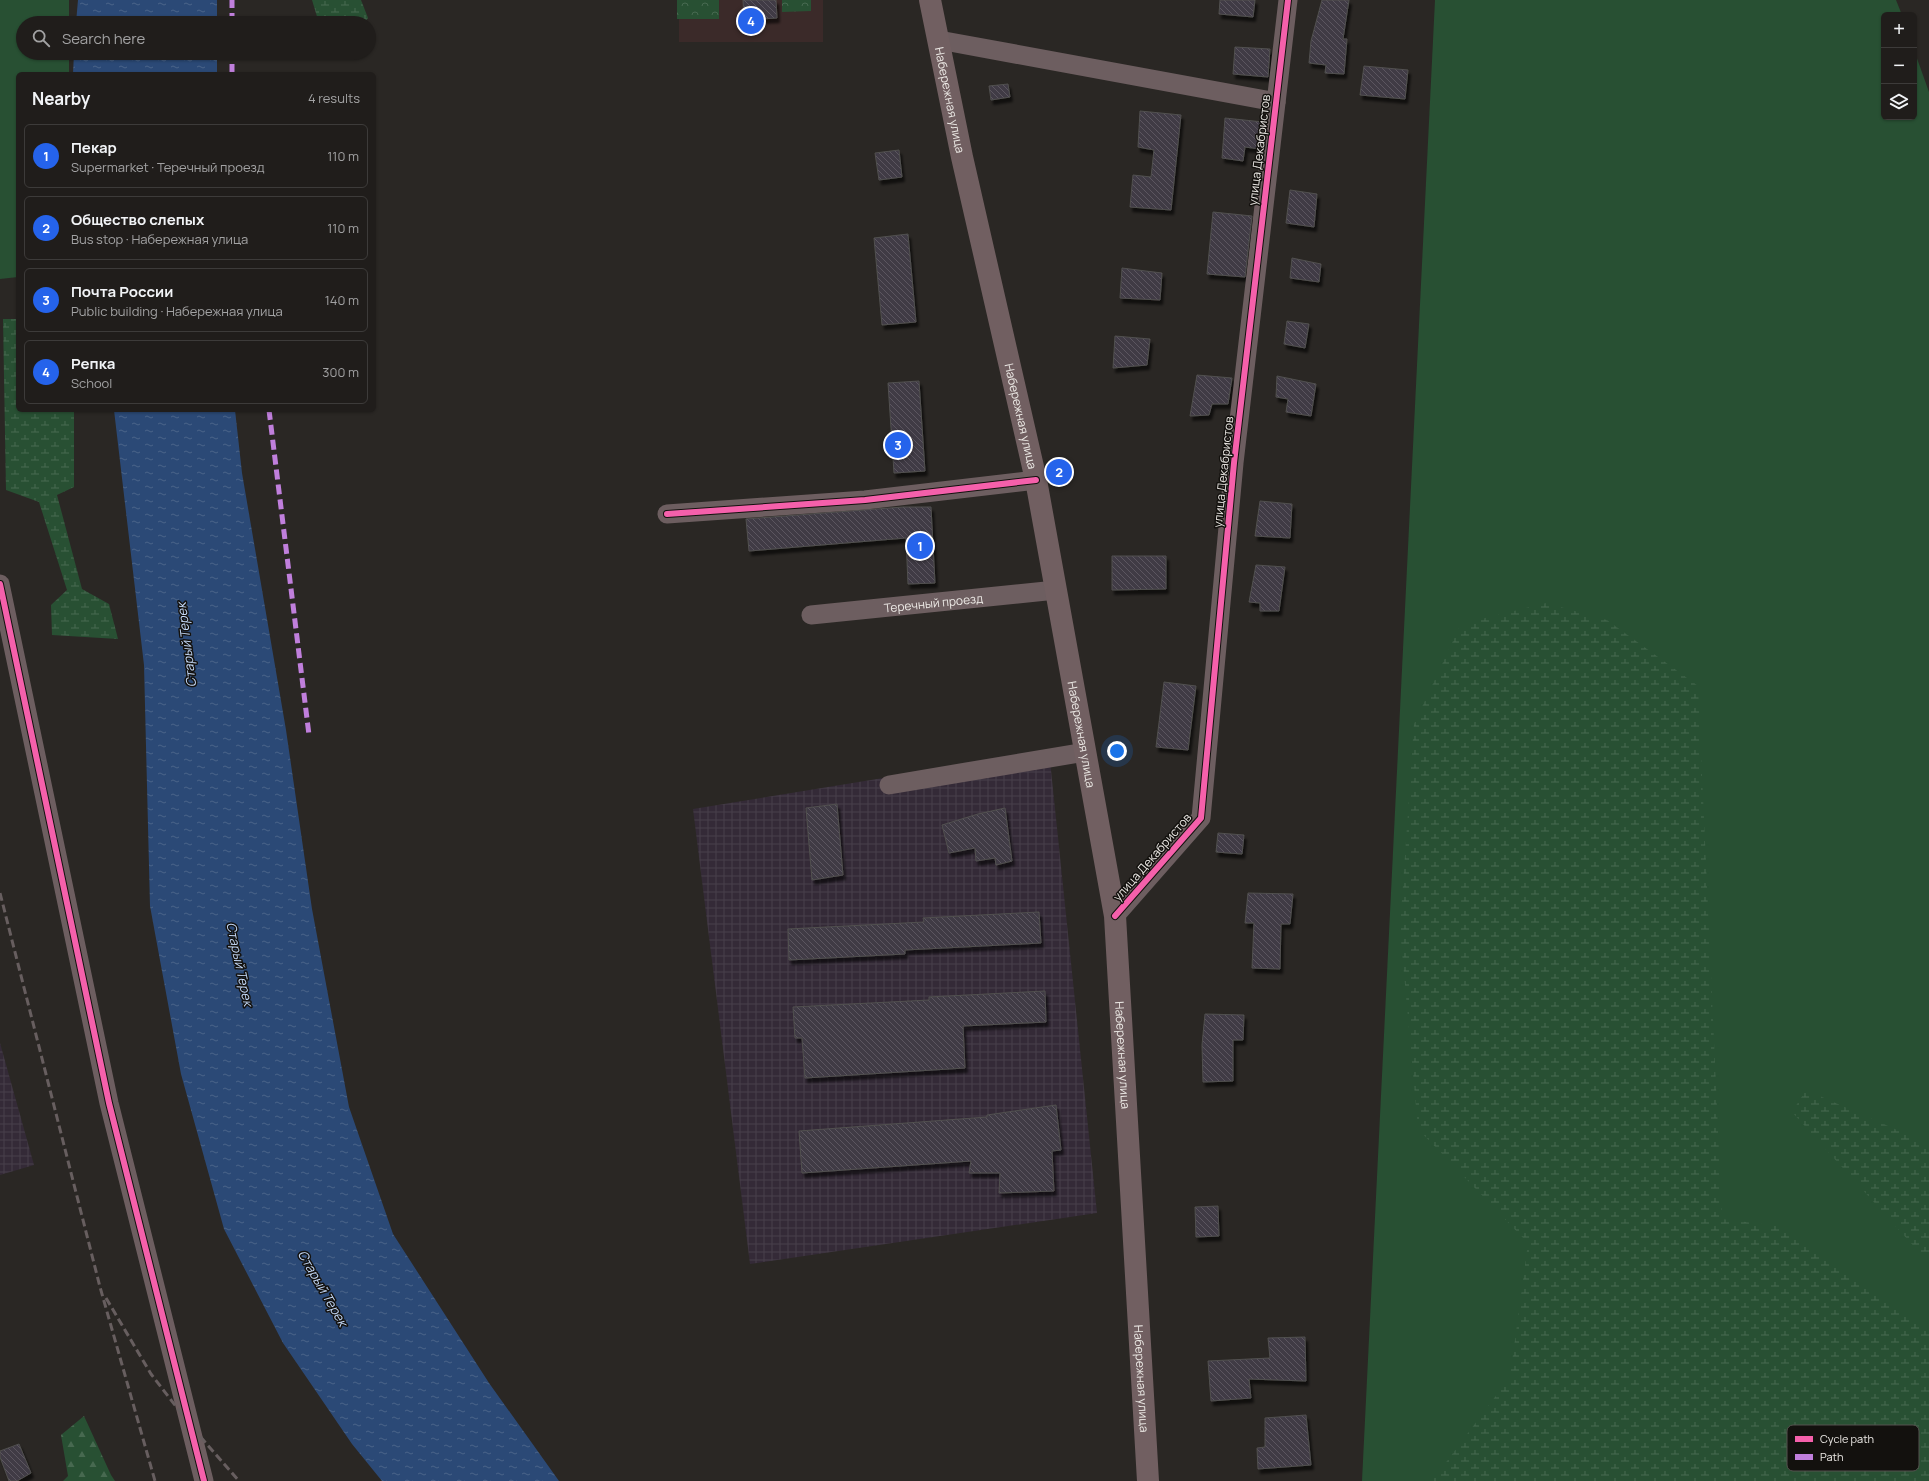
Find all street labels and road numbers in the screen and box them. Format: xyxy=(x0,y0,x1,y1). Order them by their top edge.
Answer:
street label: Набережная улица xyxy=(931,45,969,155)
street label: улица Декабристов xyxy=(1244,93,1274,206)
street label: Набережная улица xyxy=(1001,362,1042,471)
street label: улица Декабристов xyxy=(1209,415,1237,528)
street label: Теречный проезд xyxy=(883,589,984,616)
street label: Набережная улица xyxy=(1064,680,1100,789)
street label: улица Декабристов xyxy=(1109,809,1195,905)
street label: Набережная улица xyxy=(1111,1001,1135,1109)
street label: Набережная улица xyxy=(1130,1324,1154,1433)

